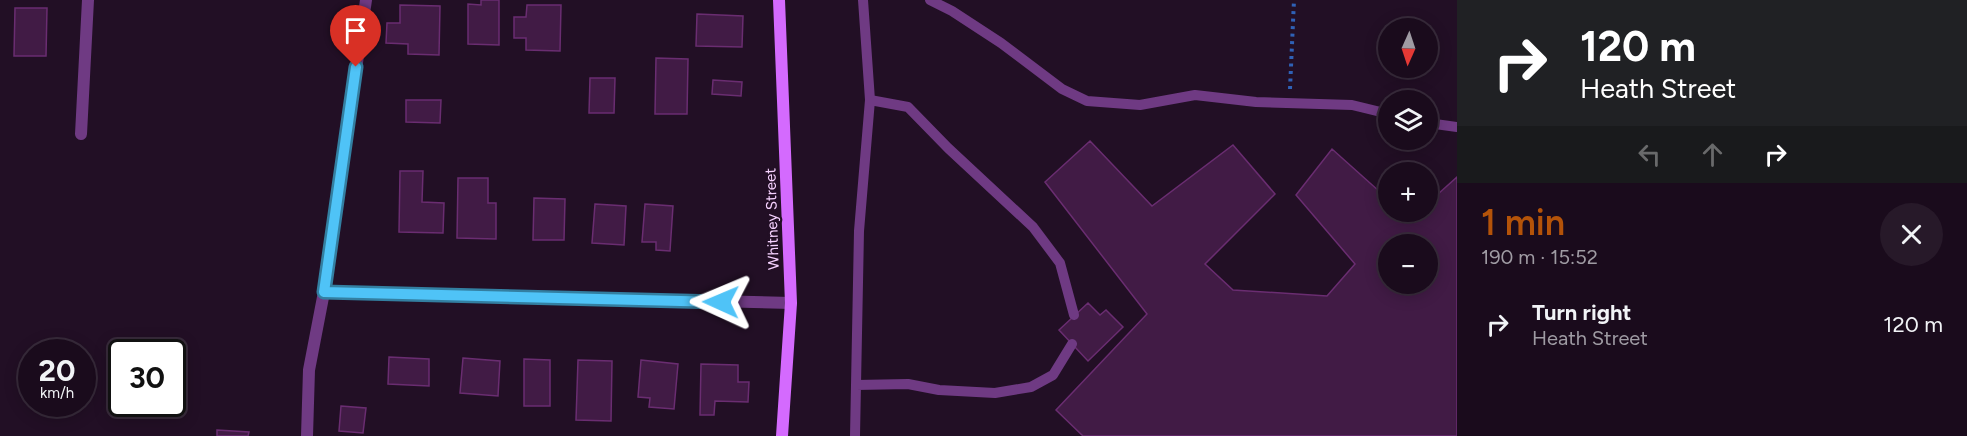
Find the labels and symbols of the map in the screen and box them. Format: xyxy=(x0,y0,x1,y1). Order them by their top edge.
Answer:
pin xyxy=(330,5,381,67)
north arrow xyxy=(1378,18,1438,78)
street label: Whitney Street xyxy=(761,167,783,270)
position arrow xyxy=(689,270,753,334)
speed limit sign: 30 xyxy=(108,339,186,417)

